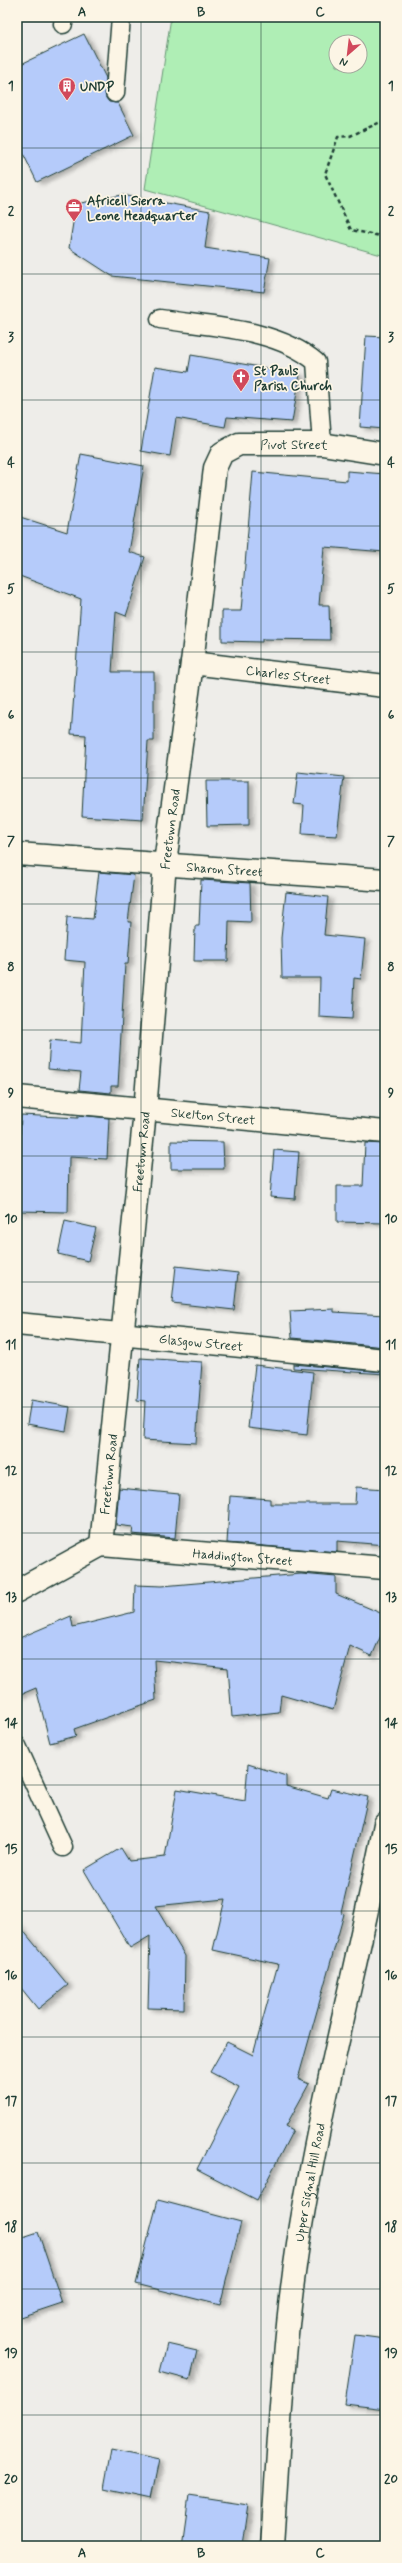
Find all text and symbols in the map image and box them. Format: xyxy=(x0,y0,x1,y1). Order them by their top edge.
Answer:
text: A xyxy=(78,4,86,21)
text: B xyxy=(197,4,206,21)
text: C xyxy=(315,4,325,21)
north arrow xyxy=(328,34,368,74)
text: N xyxy=(337,54,350,70)
building icon: UNDP xyxy=(57,76,77,101)
text: 1 xyxy=(8,78,14,95)
text: 1 xyxy=(388,78,394,95)
place label: UNDP xyxy=(80,79,115,96)
place label: Africell Sierra Leone Headquarter xyxy=(87,193,197,225)
office icon: Africell Sierra Leone Headquarter xyxy=(64,197,84,222)
text: 2 xyxy=(8,203,15,220)
text: 2 xyxy=(388,203,395,220)
text: 3 xyxy=(8,329,14,346)
text: 3 xyxy=(388,329,394,346)
place label: St Pauls Parish Church xyxy=(254,363,332,395)
church icon: St Pauls Parish Church xyxy=(231,367,251,392)
street label: Pivot Street xyxy=(260,437,330,455)
text: 4 xyxy=(7,455,15,472)
text: 4 xyxy=(387,455,395,472)
text: 5 xyxy=(7,581,15,598)
text: 5 xyxy=(387,581,395,598)
street label: Charles Street xyxy=(245,662,332,689)
text: 6 xyxy=(8,707,15,724)
text: 6 xyxy=(388,707,395,724)
street label: Freetown Road xyxy=(158,788,185,870)
text: 7 xyxy=(7,833,15,850)
text: 7 xyxy=(387,833,395,850)
street label: Sharon Street xyxy=(186,859,263,881)
text: 8 xyxy=(7,959,15,976)
text: 8 xyxy=(387,959,395,976)
text: 9 xyxy=(8,1085,15,1102)
text: 9 xyxy=(388,1085,395,1102)
street label: Skelton Street xyxy=(170,1105,256,1130)
street label: Freetown Road xyxy=(130,1111,155,1193)
text: 10 xyxy=(4,1211,18,1228)
text: 10 xyxy=(384,1211,398,1228)
street label: Glasgow Street xyxy=(158,1331,244,1356)
text: 11 xyxy=(5,1337,17,1354)
text: 11 xyxy=(385,1337,397,1354)
street label: Freetown Road xyxy=(97,1433,122,1515)
text: 12 xyxy=(5,1463,17,1480)
text: 12 xyxy=(385,1463,397,1480)
street label: Haddington Street xyxy=(192,1545,293,1570)
text: 13 xyxy=(5,1589,17,1606)
text: 13 xyxy=(385,1589,397,1606)
text: 14 xyxy=(4,1715,18,1732)
text: 14 xyxy=(384,1715,398,1732)
text: 15 xyxy=(5,1841,17,1858)
text: 15 xyxy=(385,1841,397,1858)
text: 16 xyxy=(4,1967,18,1984)
text: 16 xyxy=(384,1967,398,1984)
text: 17 xyxy=(5,2093,18,2110)
text: 17 xyxy=(385,2093,398,2110)
street label: Upper Signal Hill Road xyxy=(292,2122,330,2243)
text: 18 xyxy=(5,2219,17,2236)
text: 18 xyxy=(385,2219,397,2236)
text: 19 xyxy=(4,2345,18,2362)
text: 19 xyxy=(384,2345,398,2362)
text: 20 xyxy=(4,2471,18,2488)
text: 20 xyxy=(384,2471,398,2488)
text: A xyxy=(78,2545,86,2562)
text: B xyxy=(197,2545,206,2562)
text: C xyxy=(315,2545,325,2562)

